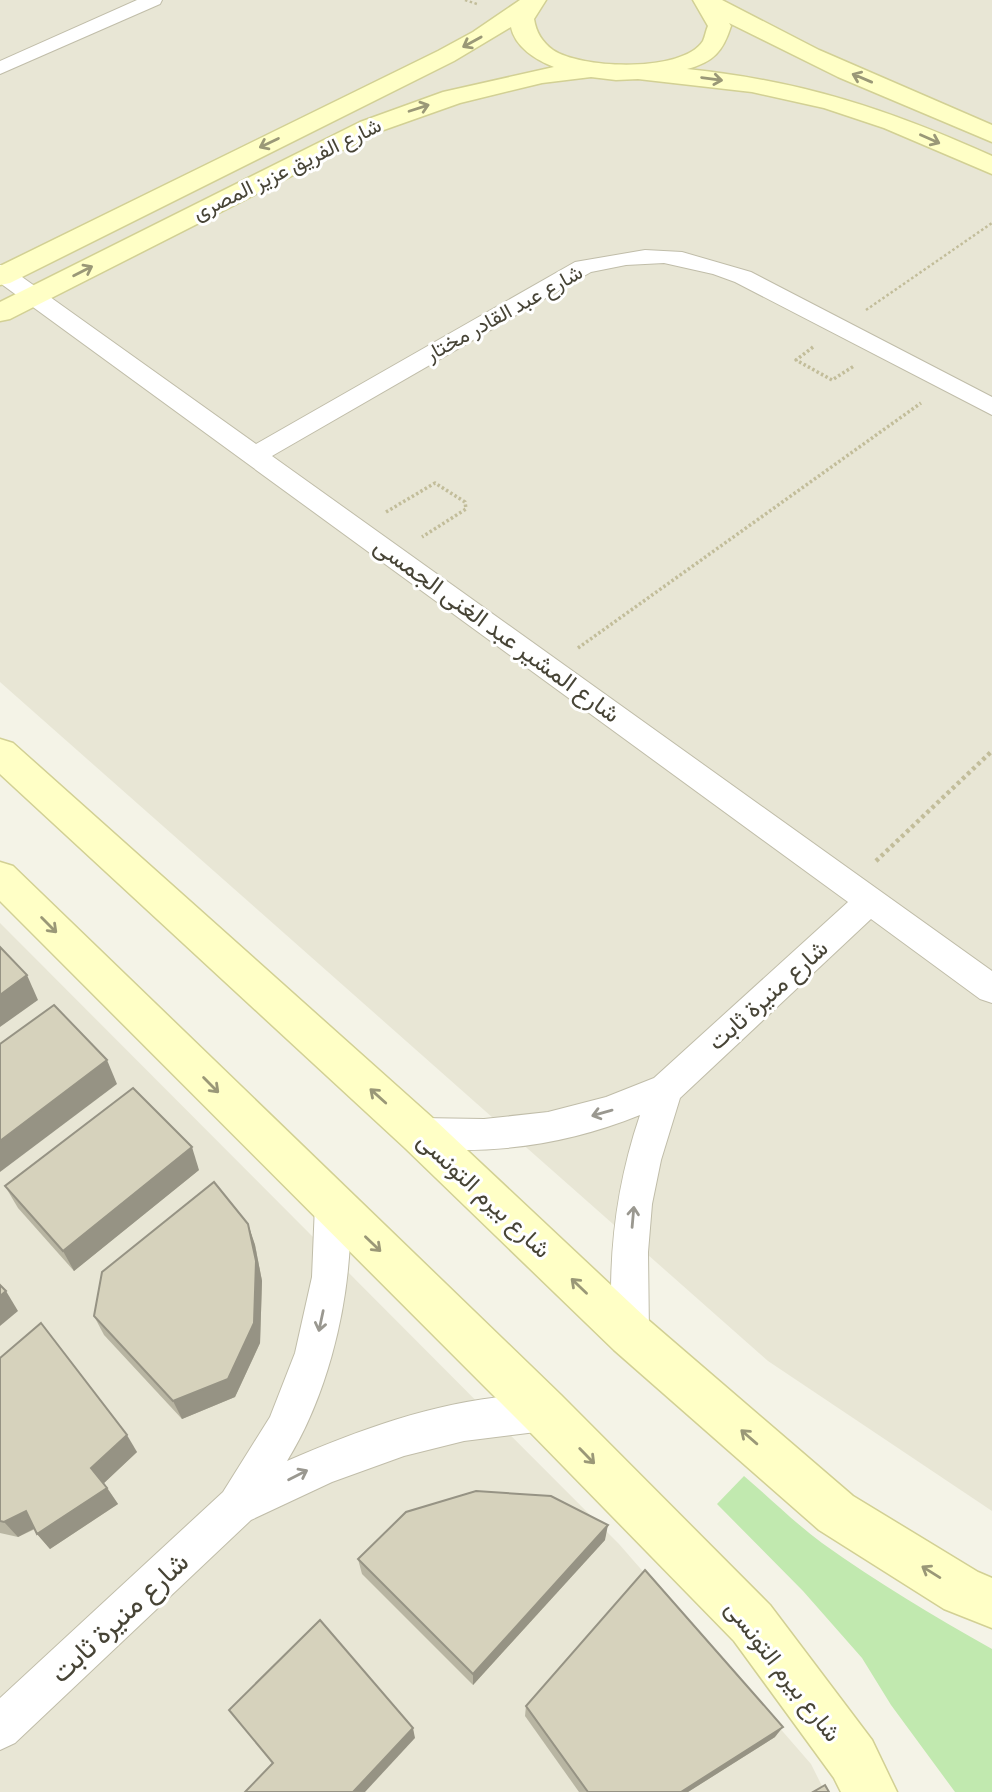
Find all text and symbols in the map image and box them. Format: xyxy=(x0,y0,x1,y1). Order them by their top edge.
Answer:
one-way arrow xyxy=(463,35,483,49)
one-way arrow xyxy=(851,71,873,84)
one-way arrow xyxy=(700,72,722,85)
one-way arrow xyxy=(408,100,430,113)
street label: شارع الفريق عزيز المصرى xyxy=(187,108,386,228)
one-way arrow xyxy=(919,133,940,146)
one-way arrow xyxy=(259,136,280,150)
street label: شارع عبد القادر مختار xyxy=(418,256,588,369)
one-way arrow xyxy=(72,264,93,278)
street label: شارع المشير عبد الغنى الجمسى xyxy=(367,527,628,731)
one-way arrow xyxy=(40,916,57,933)
street label: شارع منيرة ثابت xyxy=(699,930,836,1058)
one-way arrow xyxy=(202,1076,219,1093)
one-way arrow xyxy=(369,1088,387,1104)
one-way arrow xyxy=(591,1108,613,1121)
street label: شارع بيرم التونسى xyxy=(410,1123,560,1266)
one-way arrow xyxy=(627,1206,640,1229)
one-way arrow xyxy=(364,1236,381,1253)
one-way arrow xyxy=(571,1277,588,1294)
one-way arrow xyxy=(313,1309,327,1332)
one-way arrow xyxy=(740,1429,758,1445)
one-way arrow xyxy=(578,1447,595,1464)
one-way arrow xyxy=(287,1468,308,1482)
street label: شارع منيرة ثابت xyxy=(39,1541,198,1693)
one-way arrow xyxy=(922,1564,942,1578)
street label: شارع بيرم التونسى xyxy=(717,1592,851,1749)

